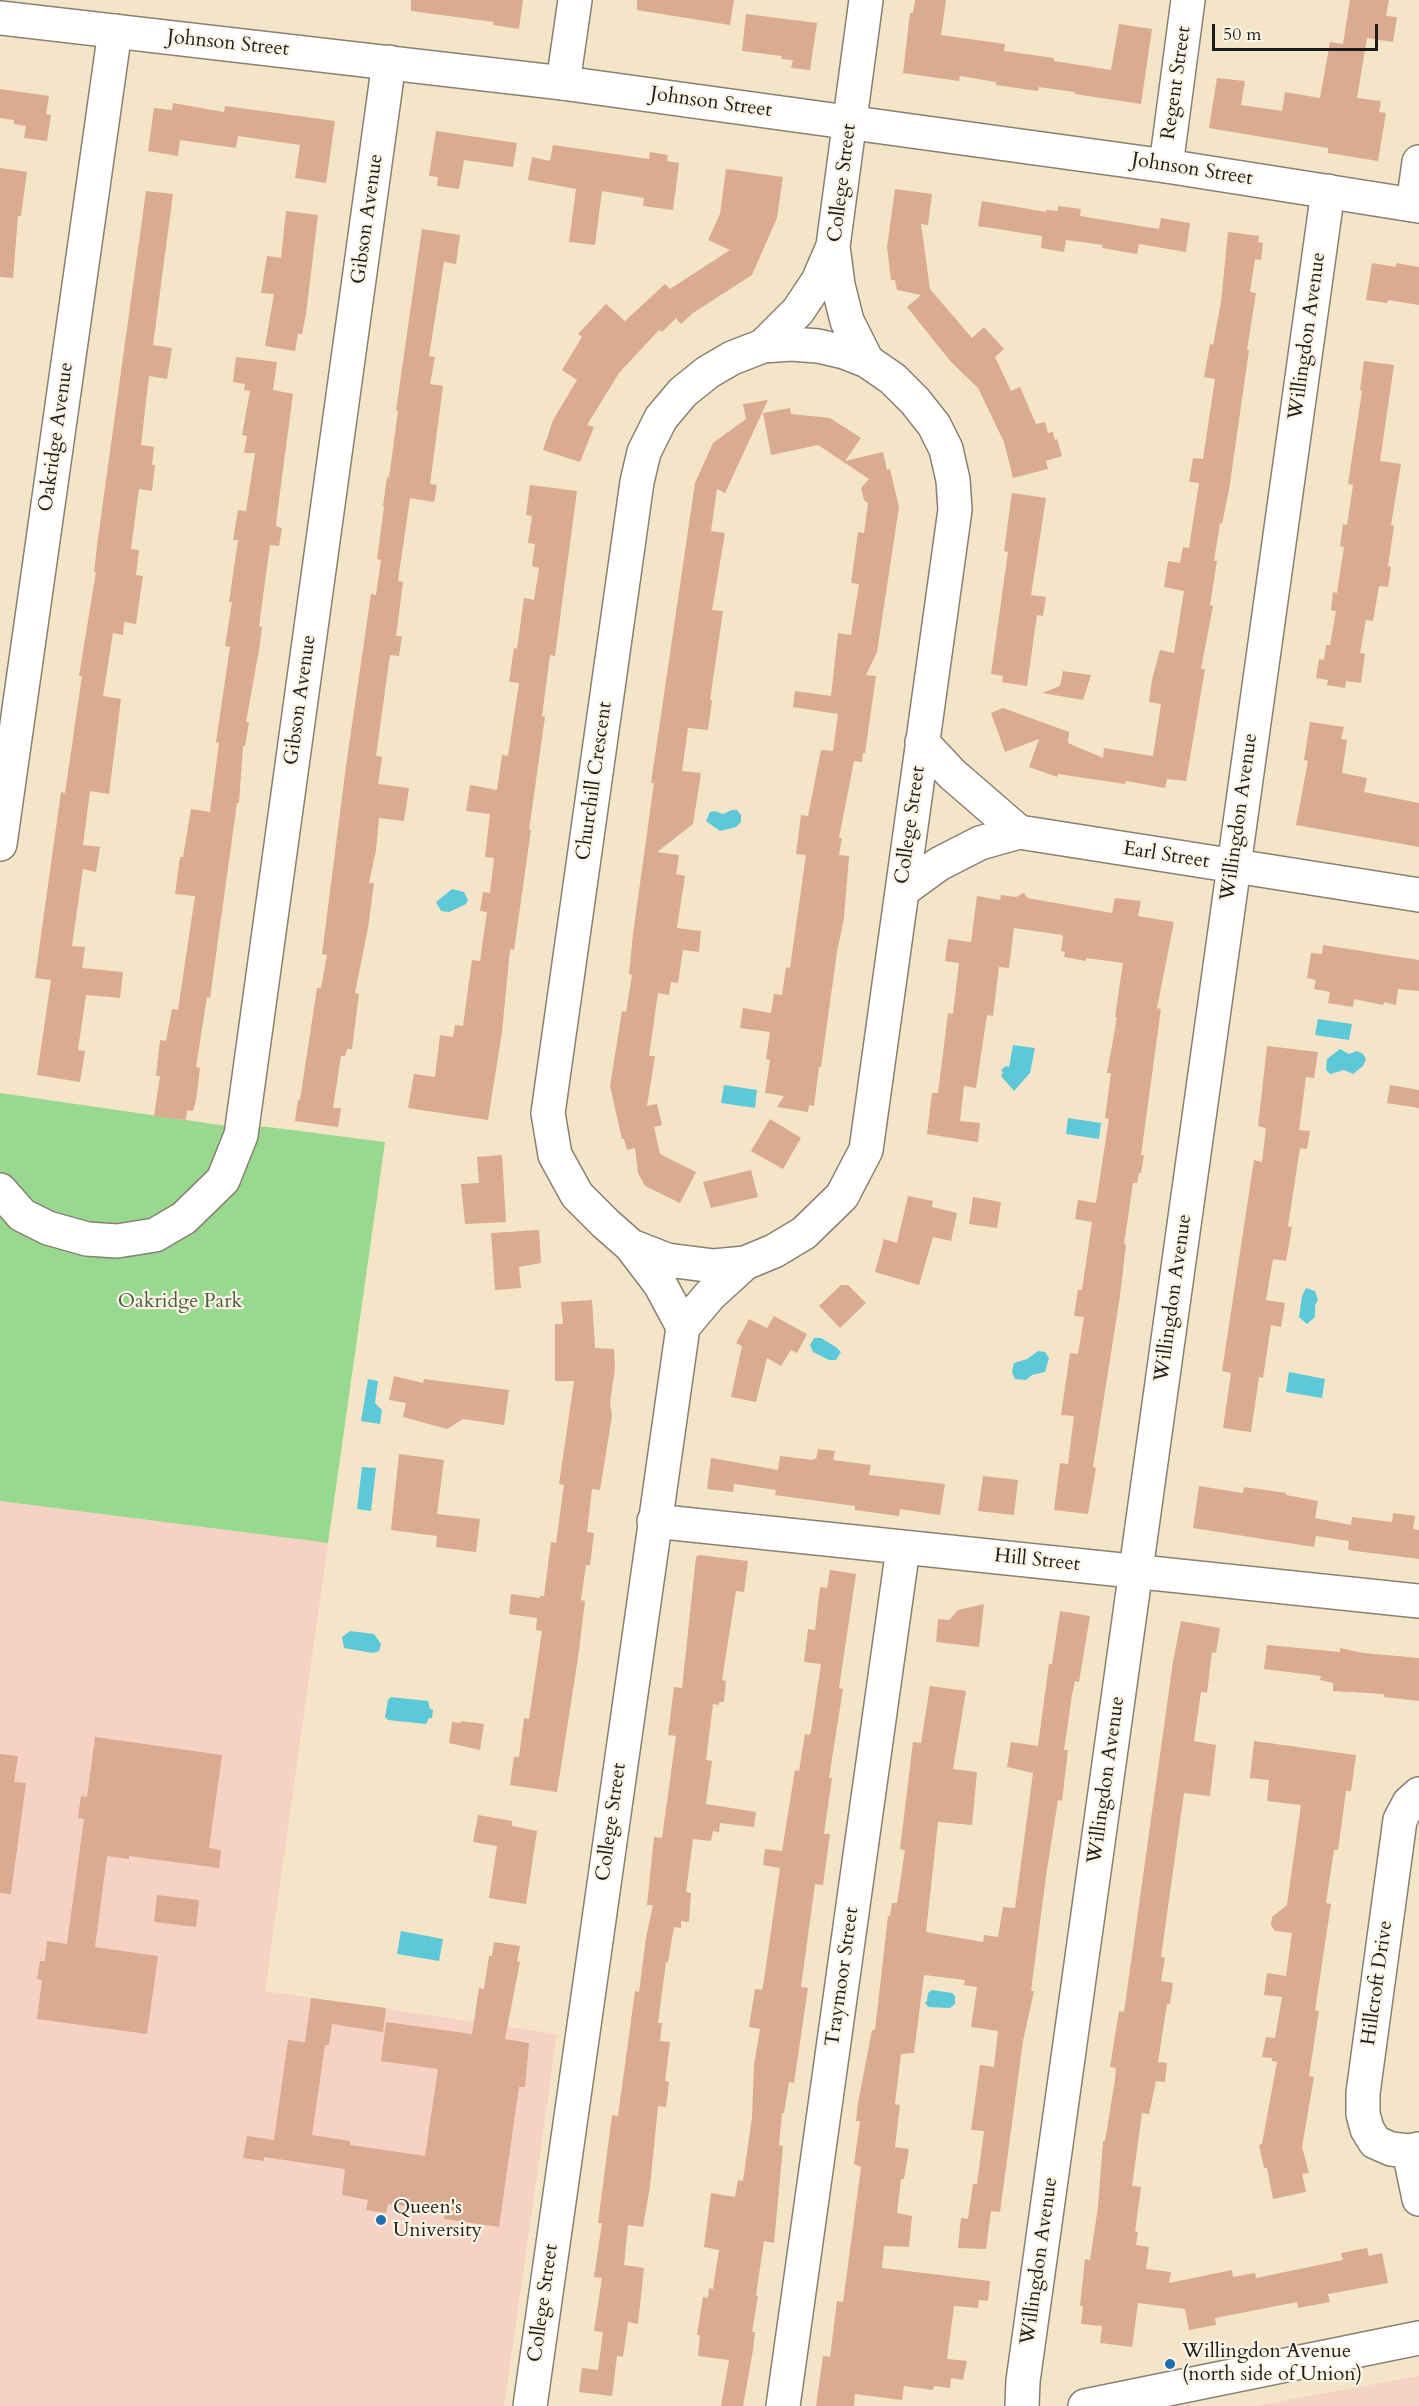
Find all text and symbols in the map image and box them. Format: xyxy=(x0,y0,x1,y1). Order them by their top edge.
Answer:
scale bar xyxy=(1215,12,1382,50)
text: 50 m xyxy=(1223,22,1262,47)
street label: Regent Street xyxy=(1157,25,1197,141)
street label: Johnson Street xyxy=(166,26,290,62)
street label: Johnson Street xyxy=(649,83,773,123)
street label: College Street xyxy=(824,122,862,244)
street label: Johnson Street xyxy=(1130,149,1254,191)
street label: Gibson Avenue xyxy=(347,152,389,286)
street label: Willingdon Avenue xyxy=(1284,251,1332,421)
street label: Oakridge Avenue xyxy=(35,361,79,513)
street label: Gibson Avenue xyxy=(280,633,322,767)
street label: Churchill Crescent xyxy=(572,700,618,862)
street label: Willingdon Avenue xyxy=(1216,732,1264,902)
street label: College Street xyxy=(891,764,931,886)
street label: Earl Street xyxy=(1121,837,1211,875)
street label: Willingdon Avenue xyxy=(1150,1213,1198,1383)
park label: Oakridge Park xyxy=(118,1290,242,1314)
street label: Hill Street xyxy=(993,1545,1081,1577)
street label: Willingdon Avenue xyxy=(1083,1695,1131,1865)
street label: College Street xyxy=(592,1761,632,1883)
street label: Traymoor Street xyxy=(821,1906,865,2048)
street label: Hillcroft Drive xyxy=(1357,1919,1399,2047)
street label: Willingdon Avenue xyxy=(1016,2176,1064,2346)
place label: Queen's University xyxy=(393,2196,482,2243)
marker: Queen's University xyxy=(374,2213,388,2227)
street label: College Street xyxy=(524,2242,564,2364)
place label: Willingdon Avenue (north side of Union) xyxy=(1182,2340,1362,2387)
marker: Willingdon Avenue (north side of Union) xyxy=(1163,2357,1177,2371)

